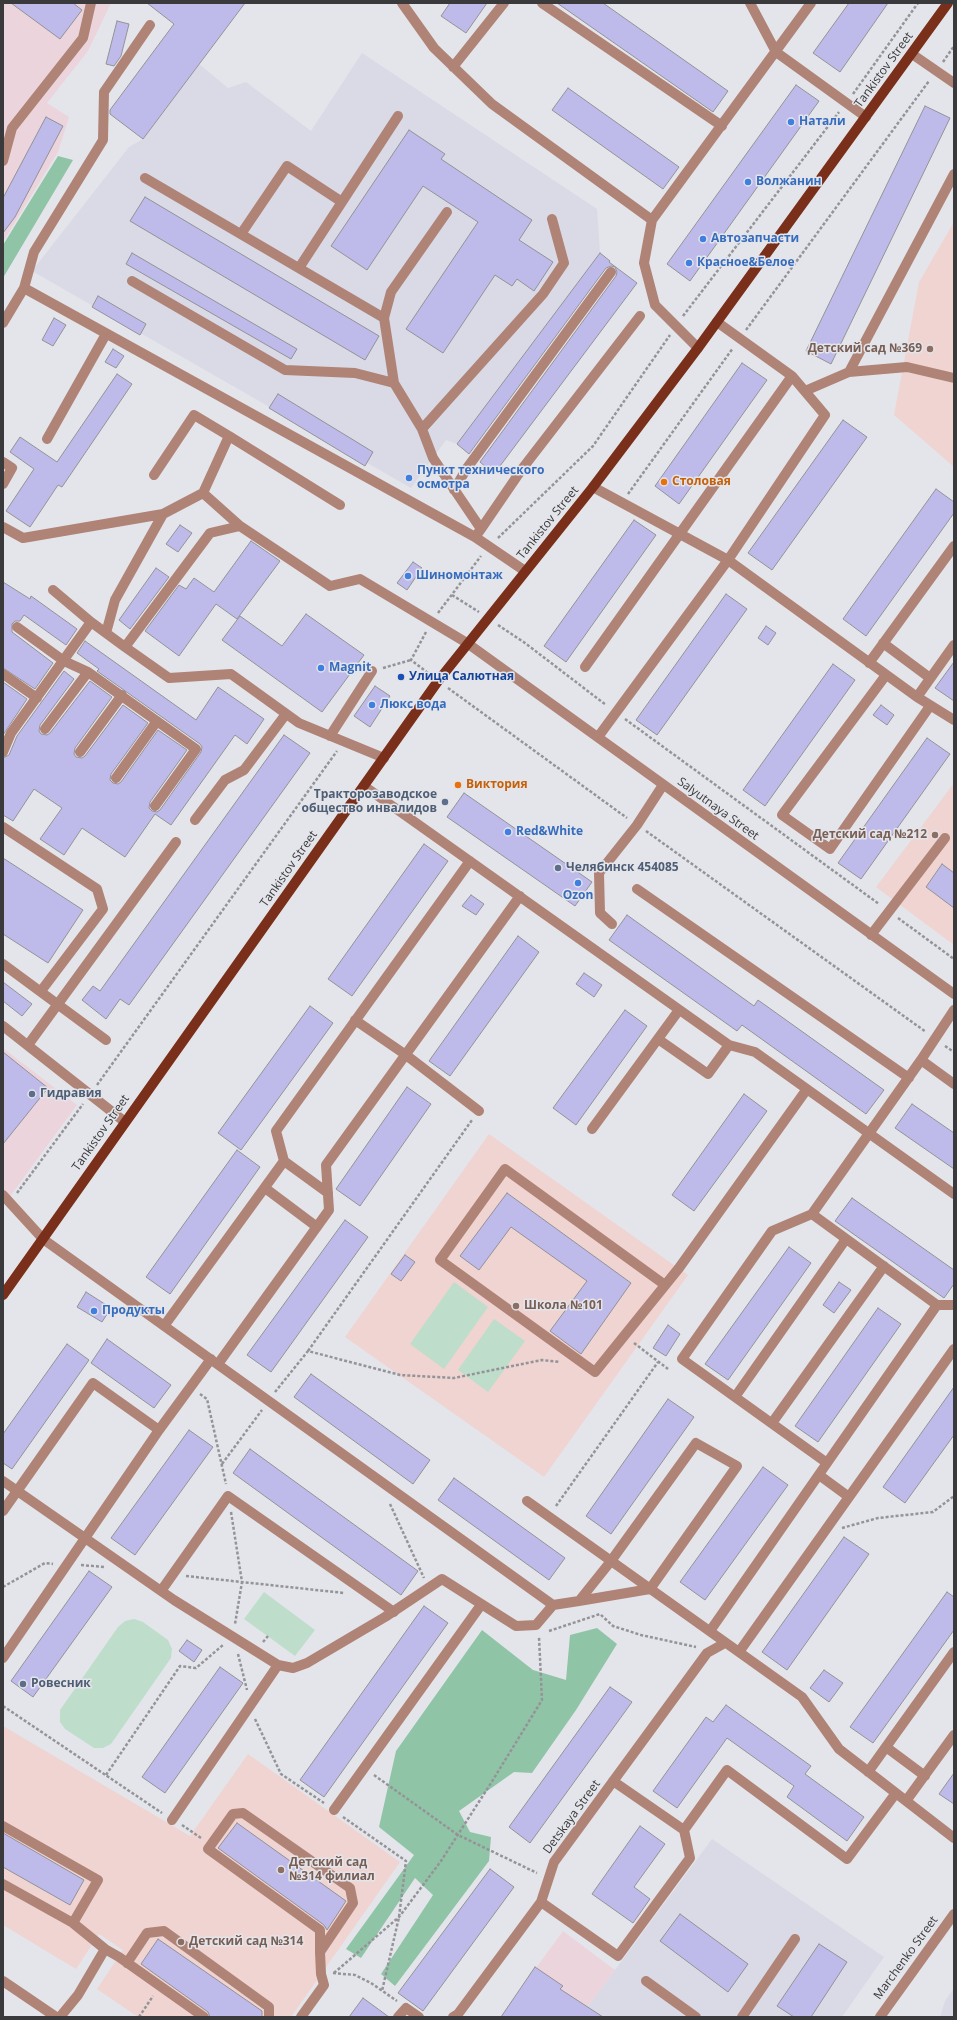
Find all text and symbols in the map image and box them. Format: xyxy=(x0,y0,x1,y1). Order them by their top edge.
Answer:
street label: Tankistov Street xyxy=(852,29,916,111)
place label: Натали xyxy=(799,115,846,129)
marker: Натали xyxy=(786,117,796,127)
place label: Волжанин xyxy=(756,175,821,189)
marker: Волжанин xyxy=(743,177,753,187)
place label: Автозапчасти xyxy=(711,232,799,246)
marker: Автозапчасти xyxy=(698,234,708,244)
place label: Красное&Белое xyxy=(697,256,795,270)
marker: Красное&Белое xyxy=(684,258,694,268)
place label: Детский сад №369 xyxy=(808,342,922,356)
marker: Детский сад №369 xyxy=(925,344,935,354)
place label: Пункт технического осмотра xyxy=(417,464,544,492)
marker: Пункт технического осмотра xyxy=(404,473,414,483)
place label: Столовая xyxy=(672,475,731,489)
marker: Столовая xyxy=(659,477,669,487)
street label: Tankistov Street xyxy=(514,484,582,562)
place label: Шиномонтаж xyxy=(416,569,503,583)
marker: Шиномонтаж xyxy=(403,571,413,581)
place label: Magnit xyxy=(329,661,371,675)
marker: Magnit xyxy=(316,663,326,673)
place label: Улица Салютная xyxy=(409,670,514,684)
marker: Улица Салютная xyxy=(396,672,406,682)
place label: Люкс вода xyxy=(380,698,446,712)
marker: Люкс вода xyxy=(367,700,377,710)
street label: Salyutnaya Street xyxy=(674,775,762,843)
place label: Виктория xyxy=(466,778,528,792)
marker: Виктория xyxy=(453,780,463,790)
place label: Тракторозаводское общество инвалидов xyxy=(302,788,437,816)
marker: Тракторозаводское общество инвалидов xyxy=(440,797,450,807)
place label: Red&White xyxy=(516,825,583,839)
marker: Red&White xyxy=(503,827,513,837)
street label: Tankistov Street xyxy=(257,828,321,910)
place label: Детский сад №212 xyxy=(813,828,927,842)
marker: Детский сад №212 xyxy=(930,830,940,840)
place label: Челябинск 454085 xyxy=(566,861,679,875)
marker: Челябинск 454085 xyxy=(553,863,563,873)
marker: Ozon xyxy=(573,878,583,888)
place label: Ozon xyxy=(563,889,593,903)
place label: Гидравия xyxy=(40,1087,101,1101)
marker: Гидравия xyxy=(27,1089,37,1099)
street label: Tankistov Street xyxy=(69,1092,133,1174)
place label: Школа №101 xyxy=(524,1299,603,1313)
marker: Школа №101 xyxy=(511,1301,521,1311)
place label: Продукты xyxy=(102,1304,165,1318)
marker: Продукты xyxy=(89,1306,99,1316)
place label: Ровесник xyxy=(31,1677,91,1691)
marker: Ровесник xyxy=(18,1679,28,1689)
street label: Detskaya Street xyxy=(540,1777,604,1857)
place label: Детский сад №314 филиал xyxy=(289,1856,375,1884)
marker: Детский сад №314 филиал xyxy=(276,1865,286,1875)
street label: Marchenko Street xyxy=(871,1913,941,2003)
place label: Детский сад №314 xyxy=(189,1935,303,1949)
marker: Детский сад №314 xyxy=(176,1937,186,1947)

